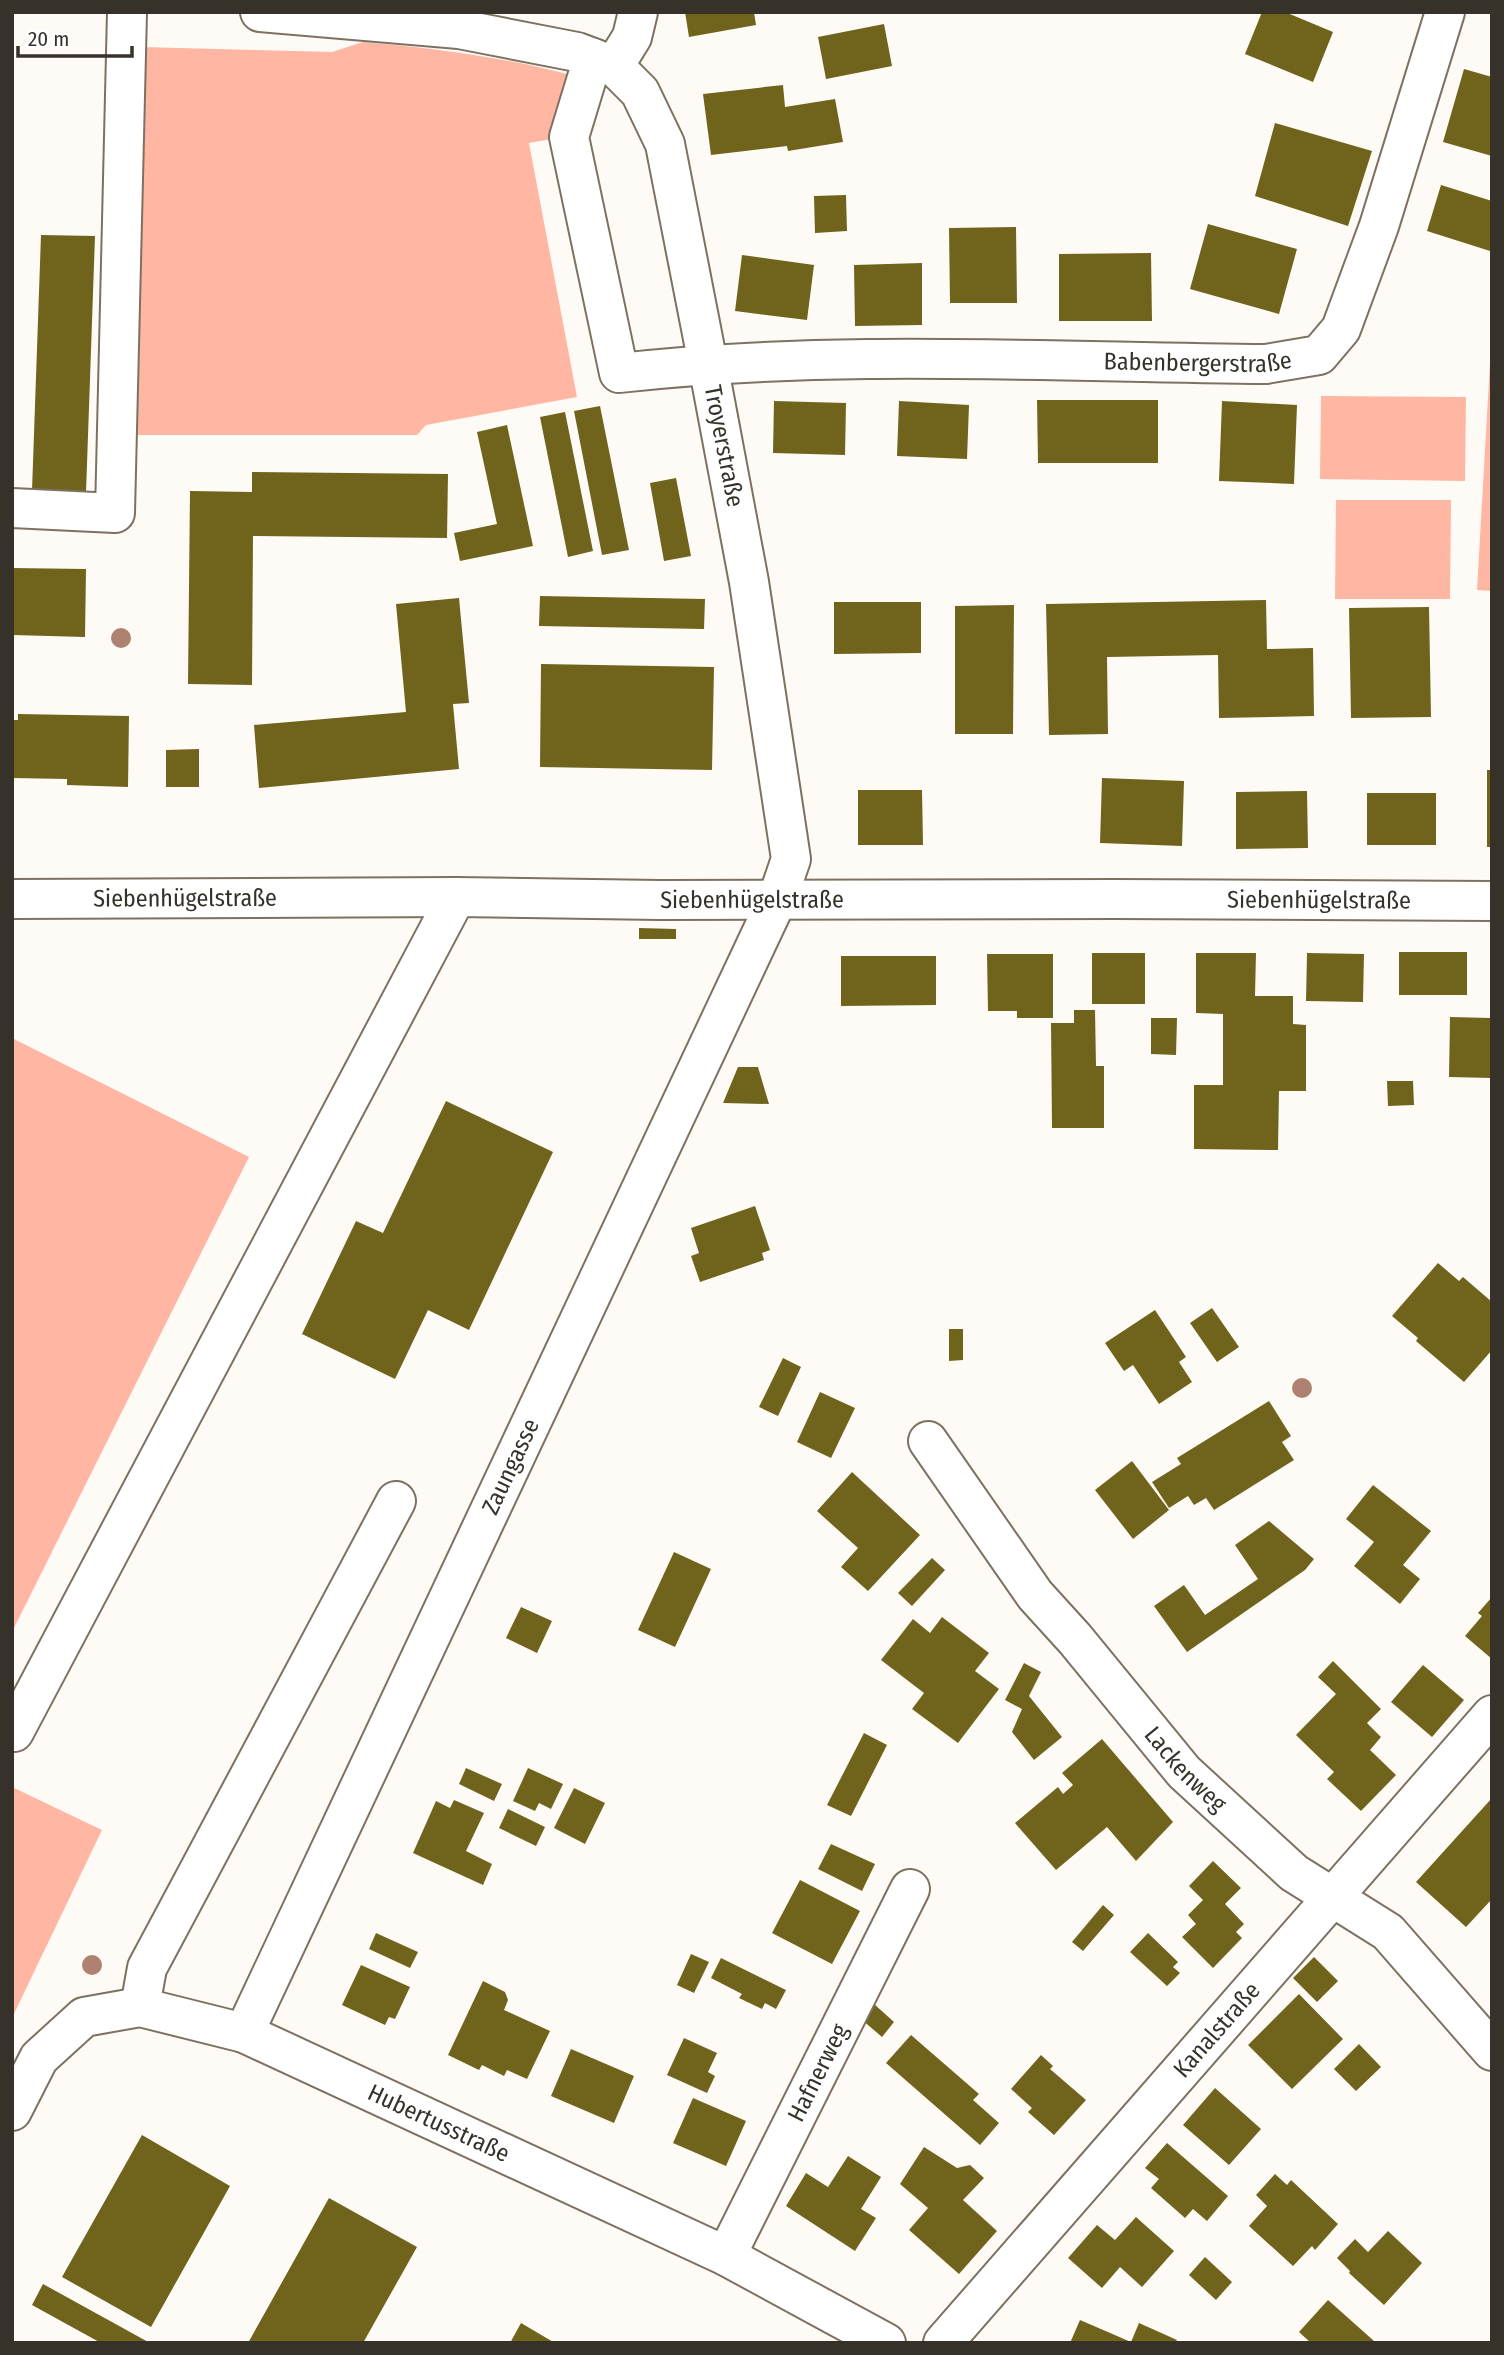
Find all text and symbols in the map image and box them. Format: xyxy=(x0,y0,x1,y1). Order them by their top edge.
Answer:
scale bar xyxy=(18,14,131,58)
text: 20 m xyxy=(28,26,69,52)
street label: Babenbergerstraße xyxy=(1103,346,1294,378)
street label: Troyerstraße xyxy=(698,383,750,509)
street label: Siebenhügelstraße xyxy=(93,884,277,913)
street label: Siebenhügelstraße xyxy=(660,886,844,914)
street label: Siebenhügelstraße xyxy=(1227,886,1411,915)
street label: Zaungasse xyxy=(476,1414,545,1519)
street label: Lackenweg xyxy=(1139,1721,1233,1818)
street label: Kanalstraße xyxy=(1168,1977,1266,2083)
street label: Hafnerweg xyxy=(782,2019,854,2126)
street label: Hubertusstraße xyxy=(364,2078,514,2168)

